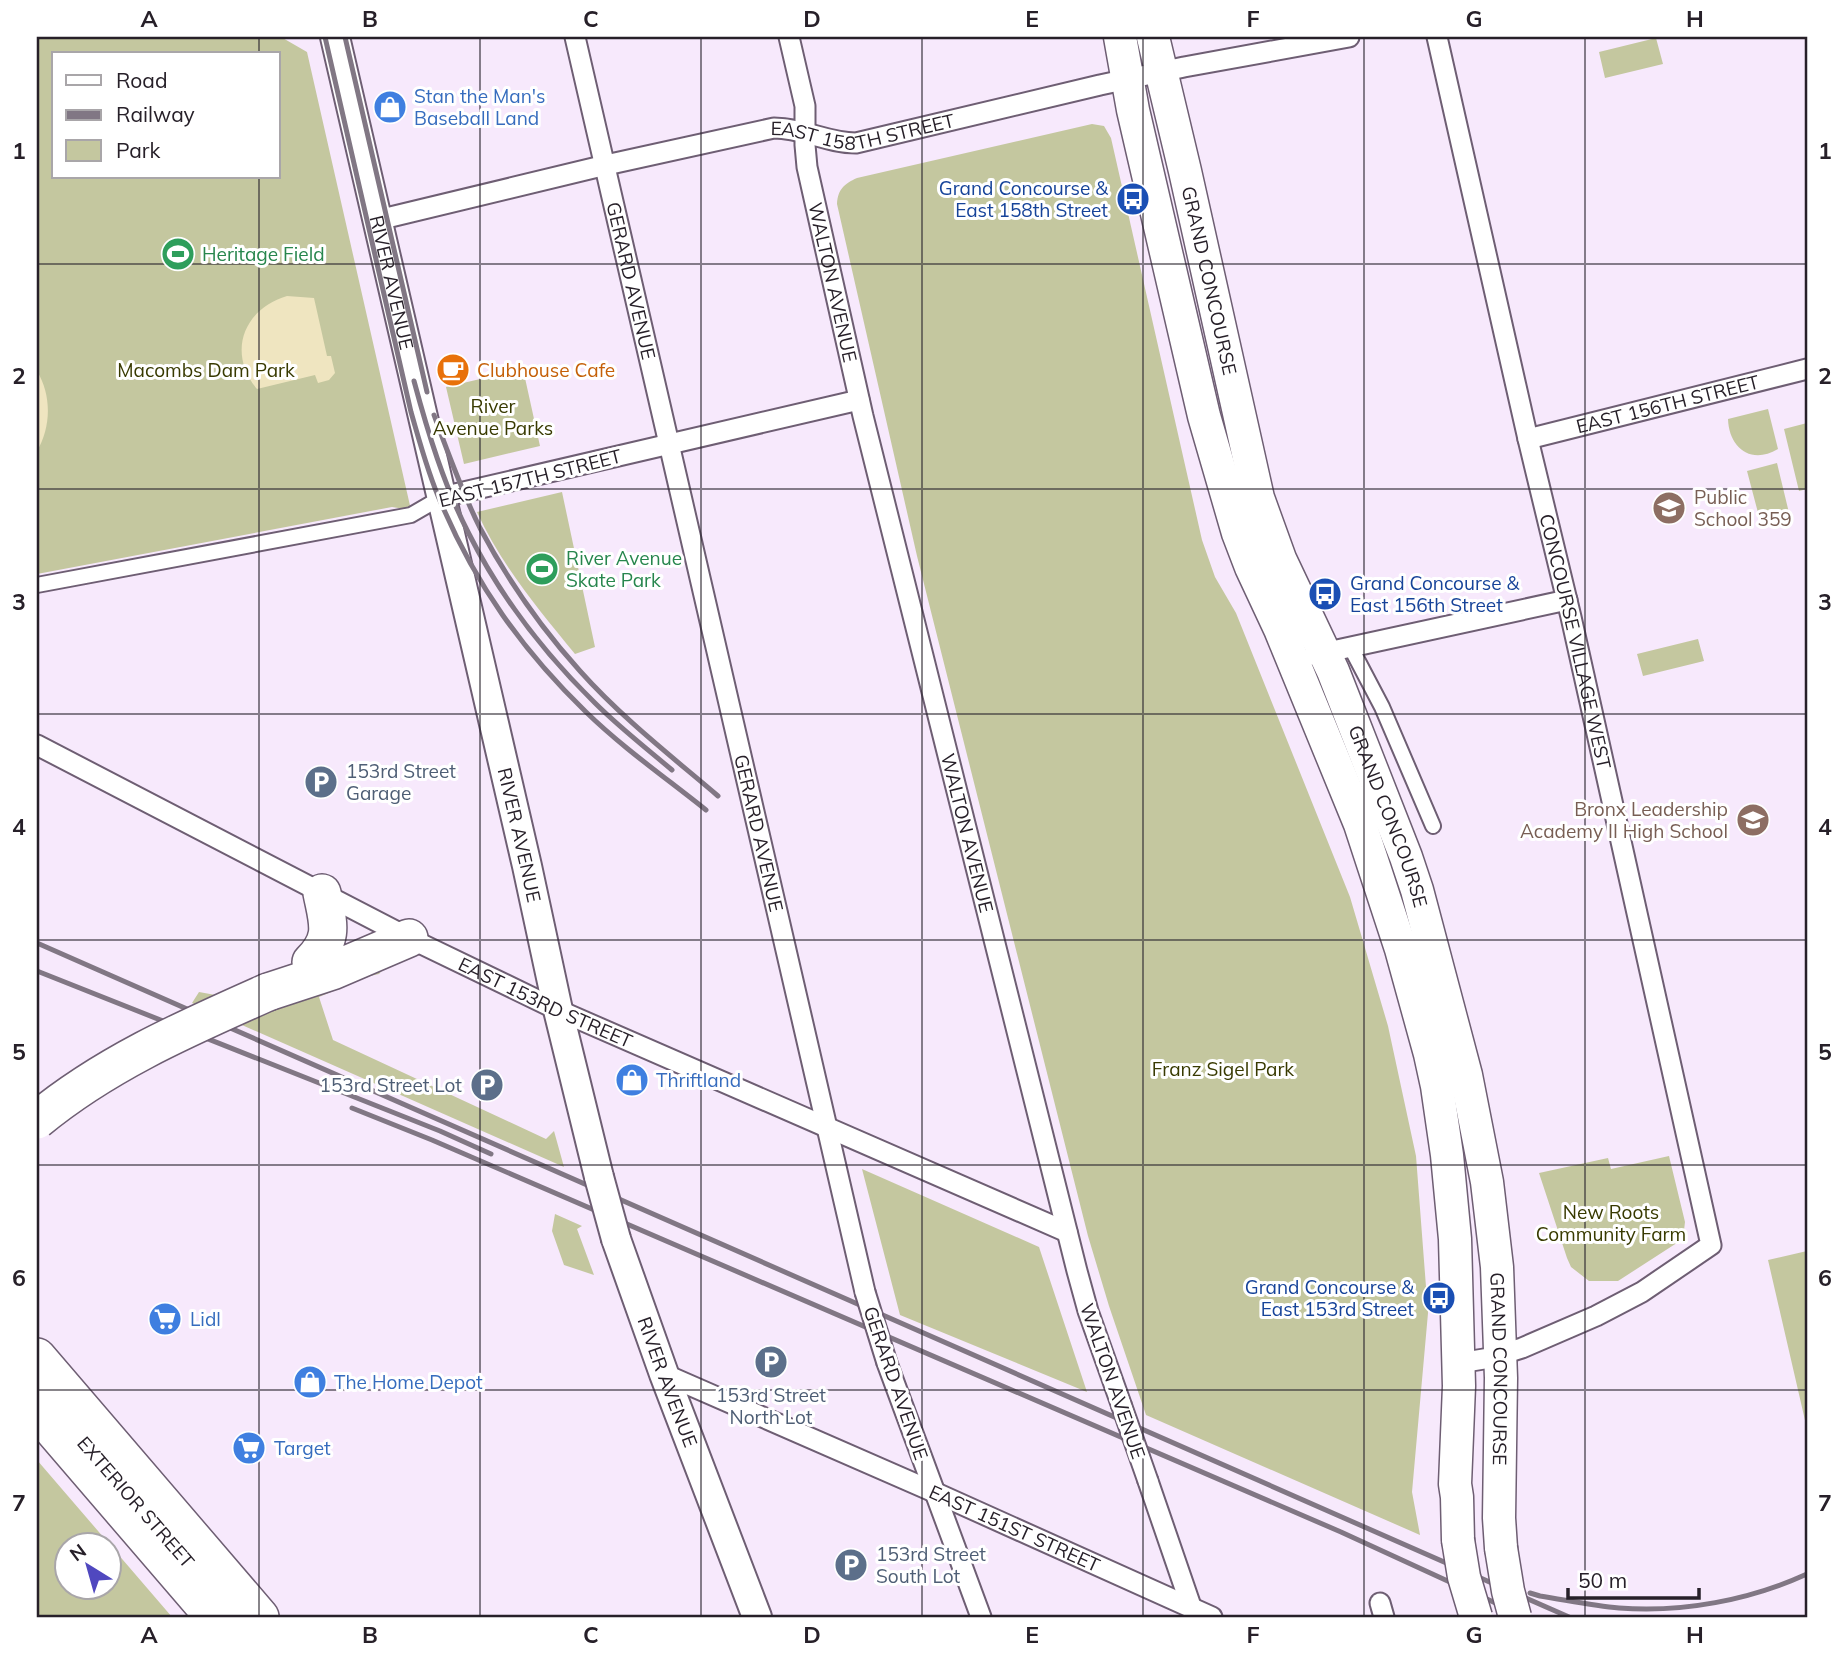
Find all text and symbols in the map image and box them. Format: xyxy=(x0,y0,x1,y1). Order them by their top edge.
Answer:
text: A xyxy=(140,4,158,33)
text: B xyxy=(362,4,378,33)
text: C xyxy=(583,4,599,33)
text: D xyxy=(803,4,821,33)
text: E xyxy=(1025,4,1039,33)
text: F xyxy=(1246,4,1260,33)
text: G xyxy=(1465,4,1483,33)
text: H xyxy=(1686,4,1704,33)
legend xyxy=(52,52,280,178)
text: Road xyxy=(116,67,167,93)
place label: Stan the Man's Baseball Land xyxy=(414,84,545,130)
shop icon: Stan the Man's Baseball Land xyxy=(371,88,409,126)
text: Railway xyxy=(116,101,195,127)
street label: EAST 158TH STREET xyxy=(770,108,957,155)
text: 1 xyxy=(12,136,26,165)
text: 1 xyxy=(1818,136,1832,165)
text: Park xyxy=(116,137,160,163)
place label: Grand Concourse & East 158th Street xyxy=(939,176,1109,222)
bus stop icon: Grand Concourse & East 158th Street xyxy=(1114,180,1152,218)
street label: GRAND CONCOURSE xyxy=(1177,184,1242,377)
street label: GERARD AVENUE xyxy=(601,199,661,362)
street label: WALTON AVENUE xyxy=(803,200,863,364)
street label: RIVER AVENUE xyxy=(365,213,419,352)
sports icon: Heritage Field xyxy=(159,235,197,273)
place label: Heritage Field xyxy=(202,242,325,266)
cafe icon: Clubhouse Cafe xyxy=(434,351,472,389)
park label: Macombs Dam Park xyxy=(117,358,295,382)
place label: Clubhouse Cafe xyxy=(477,358,615,382)
text: 2 xyxy=(12,361,26,390)
text: 2 xyxy=(1818,361,1832,390)
street label: EAST 156TH STREET xyxy=(1574,369,1762,438)
park label: River Avenue Parks xyxy=(433,394,553,440)
street label: EAST 157TH STREET xyxy=(436,444,624,512)
place label: Public School 359 xyxy=(1694,485,1792,531)
school or university icon: Public School 359 xyxy=(1650,489,1688,527)
street label: CONCOURSE VILLAGE WEST xyxy=(1534,511,1617,772)
place label: River Avenue Skate Park xyxy=(566,546,682,592)
sports icon: River Avenue Skate Park xyxy=(523,550,561,588)
place label: Grand Concourse & East 156th Street xyxy=(1350,571,1520,617)
bus stop icon: Grand Concourse & East 156th Street xyxy=(1306,575,1344,613)
text: 3 xyxy=(12,587,26,616)
text: 3 xyxy=(1818,587,1832,616)
street label: GRAND CONCOURSE xyxy=(1343,721,1433,910)
street label: WALTON AVENUE xyxy=(936,751,999,915)
street label: GERARD AVENUE xyxy=(729,752,789,914)
place label: 153rd Street Garage xyxy=(346,759,456,805)
parking icon: 153rd Street Garage xyxy=(302,763,340,801)
street label: RIVER AVENUE xyxy=(493,765,546,904)
place label: Bronx Leadership Academy II High School xyxy=(1520,797,1728,843)
school or university icon: Bronx Leadership Academy II High School xyxy=(1734,801,1772,839)
text: 4 xyxy=(12,812,26,841)
text: 4 xyxy=(1818,812,1832,841)
street label: EAST 153RD STREET xyxy=(455,952,637,1053)
text: 5 xyxy=(12,1037,26,1066)
text: 5 xyxy=(1818,1037,1832,1066)
park label: Franz Sigel Park xyxy=(1152,1057,1294,1081)
shop icon: Thriftland xyxy=(613,1061,651,1099)
parking icon: 153rd Street Lot xyxy=(468,1066,506,1104)
place label: Thriftland xyxy=(656,1068,741,1092)
place label: 153rd Street Lot xyxy=(320,1073,462,1097)
park label: New Roots Community Farm xyxy=(1536,1200,1686,1246)
text: 6 xyxy=(12,1263,26,1292)
text: 6 xyxy=(1818,1263,1832,1292)
street label: GRAND CONCOURSE xyxy=(1485,1272,1513,1465)
place label: Grand Concourse & East 153rd Street xyxy=(1245,1275,1415,1321)
bus stop icon: Grand Concourse & East 153rd Street xyxy=(1420,1279,1458,1317)
supermarket icon: Lidl xyxy=(146,1300,184,1338)
street label: WALTON AVENUE xyxy=(1075,1300,1151,1462)
street label: GERARD AVENUE xyxy=(858,1303,934,1463)
place label: Lidl xyxy=(190,1307,221,1331)
street label: RIVER AVENUE xyxy=(633,1314,703,1451)
parking icon: 153rd Street North Lot xyxy=(752,1343,790,1381)
shop icon: The Home Depot xyxy=(291,1363,329,1401)
place label: The Home Depot xyxy=(334,1370,483,1394)
place label: 153rd Street North Lot xyxy=(716,1383,826,1429)
supermarket icon: Target xyxy=(230,1429,268,1467)
street label: EXTERIOR STREET xyxy=(72,1431,200,1573)
place label: Target xyxy=(274,1436,331,1460)
street label: EAST 151ST STREET xyxy=(925,1479,1104,1577)
text: 7 xyxy=(12,1488,26,1517)
text: 7 xyxy=(1818,1488,1832,1517)
north arrow xyxy=(52,1532,122,1602)
text: N xyxy=(65,1539,91,1566)
place label: 153rd Street South Lot xyxy=(876,1542,986,1588)
parking icon: 153rd Street South Lot xyxy=(832,1546,870,1584)
scale bar xyxy=(1568,1556,1699,1600)
text: 50 m xyxy=(1578,1567,1627,1593)
text: A xyxy=(140,1620,158,1649)
text: B xyxy=(362,1620,378,1649)
text: C xyxy=(583,1620,599,1649)
text: D xyxy=(803,1620,821,1649)
text: E xyxy=(1025,1620,1039,1649)
text: F xyxy=(1246,1620,1260,1649)
text: G xyxy=(1465,1620,1483,1649)
text: H xyxy=(1686,1620,1704,1649)

